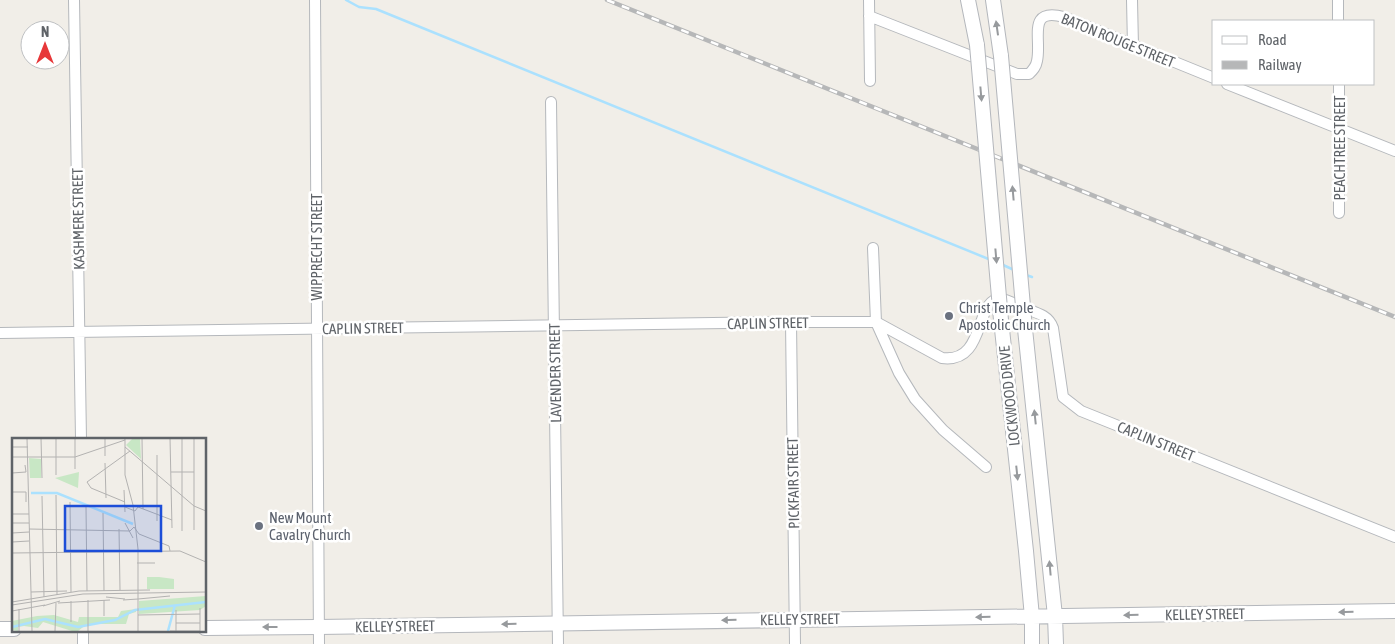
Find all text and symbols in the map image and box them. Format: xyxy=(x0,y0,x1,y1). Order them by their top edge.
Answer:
street label: BATON ROUGE STREET xyxy=(1059,9,1178,71)
north arrow xyxy=(20,20,70,70)
one-way arrow xyxy=(993,20,1001,36)
legend xyxy=(1212,20,1375,85)
text: N xyxy=(41,24,49,40)
text: Road xyxy=(1258,31,1287,48)
text: Railway xyxy=(1258,56,1302,73)
one-way arrow xyxy=(977,86,985,102)
street label: PEACHTREE STREET xyxy=(1331,95,1348,201)
street label: KASHMERE STREET xyxy=(69,168,87,270)
one-way arrow xyxy=(1009,185,1017,201)
street label: WIPPRECHT STREET xyxy=(308,193,325,301)
one-way arrow xyxy=(992,248,1000,264)
place label: Christ Temple Apostolic Church xyxy=(959,299,1051,333)
marker: Christ Temple Apostolic Church xyxy=(943,310,955,322)
street label: CAPLIN STREET xyxy=(727,314,809,332)
street label: CAPLIN STREET xyxy=(322,319,404,337)
street label: LAVENDER STREET xyxy=(546,323,564,423)
street label: LOCKWOOD DRIVE xyxy=(995,345,1023,447)
one-way arrow xyxy=(1031,408,1039,424)
street label: CAPLIN STREET xyxy=(1115,418,1197,464)
street label: PICKFAIR STREET xyxy=(784,437,802,529)
inset map xyxy=(12,438,206,632)
one-way arrow xyxy=(1013,465,1021,481)
place label: New Mount Cavalry Church xyxy=(269,509,351,543)
marker: New Mount Cavalry Church xyxy=(253,520,265,532)
one-way arrow xyxy=(1046,559,1054,575)
street label: KELLEY STREET xyxy=(1165,605,1246,623)
one-way arrow xyxy=(1338,608,1354,616)
street label: KELLEY STREET xyxy=(760,610,841,628)
one-way arrow xyxy=(1123,611,1139,619)
one-way arrow xyxy=(975,613,991,621)
street label: KELLEY STREET xyxy=(355,617,436,635)
one-way arrow xyxy=(721,617,737,625)
one-way arrow xyxy=(500,620,516,628)
one-way arrow xyxy=(261,623,277,631)

